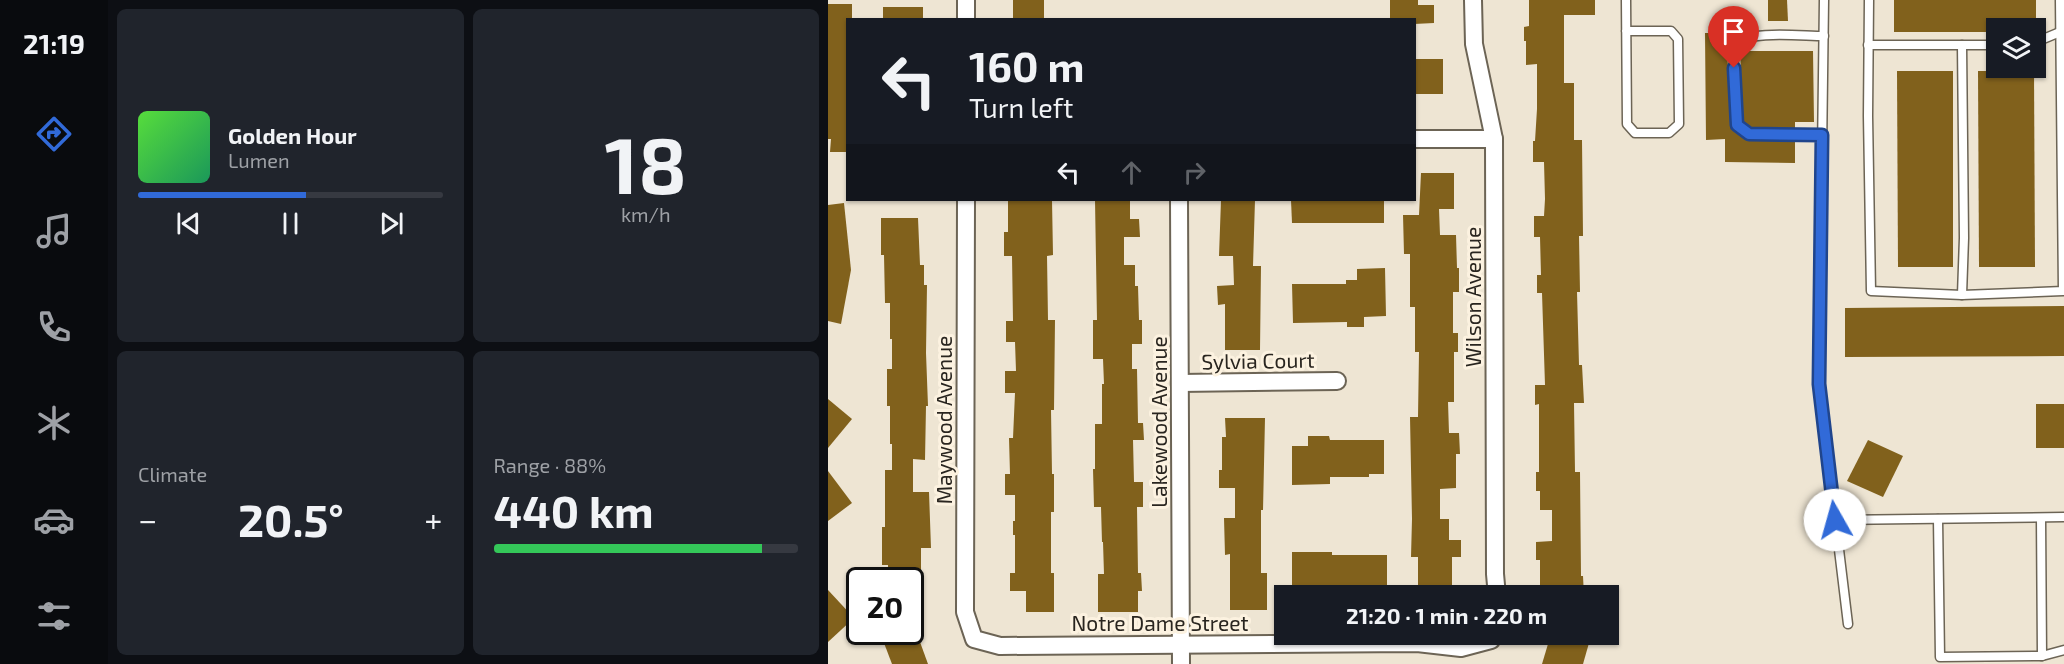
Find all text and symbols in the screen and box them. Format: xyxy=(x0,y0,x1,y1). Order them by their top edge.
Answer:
pin xyxy=(1708,6,1759,68)
icon: arrive xyxy=(1717,15,1750,48)
map controls xyxy=(1986,18,2046,78)
button: layers xyxy=(1986,18,2046,78)
text: 21:19 xyxy=(23,27,85,59)
text: 160 m xyxy=(969,40,1085,90)
icon: left xyxy=(870,42,948,120)
text: Turn left xyxy=(969,91,1073,123)
icon: directions xyxy=(33,113,75,155)
text: 18 xyxy=(605,116,687,210)
text: Golden Hour xyxy=(228,122,357,148)
text: Lumen xyxy=(228,148,290,172)
icon: left xyxy=(1052,156,1085,189)
icon: ahead xyxy=(1115,156,1148,189)
icon: right xyxy=(1178,156,1211,189)
text: km/h xyxy=(621,202,671,226)
icon: previous xyxy=(172,207,205,240)
icon: pause xyxy=(274,207,307,240)
icon: next xyxy=(375,207,408,240)
icon: music xyxy=(33,210,75,252)
street label: Wilson Avenue xyxy=(1460,227,1485,367)
icon: phone xyxy=(33,306,75,348)
street label: Maywood Avenue xyxy=(931,336,956,504)
street label: Lakewood Avenue xyxy=(1146,336,1171,508)
street label: Sylvia Court xyxy=(1201,347,1315,373)
icon: climate xyxy=(33,402,75,444)
text: Range · 88% xyxy=(494,453,606,477)
text: Climate xyxy=(138,462,207,486)
text: 440 km xyxy=(494,483,654,537)
position arrow xyxy=(1803,488,1867,552)
text: 20.5° xyxy=(238,492,344,546)
icon: car xyxy=(33,499,75,541)
text: − xyxy=(138,499,157,539)
text: + xyxy=(424,499,443,539)
speed limit sign: 20 xyxy=(846,567,924,645)
icon: filters xyxy=(33,595,75,637)
text: 21:20 · 1 min · 220 m xyxy=(1346,602,1547,628)
street label: Notre Dame Street xyxy=(1071,610,1249,635)

